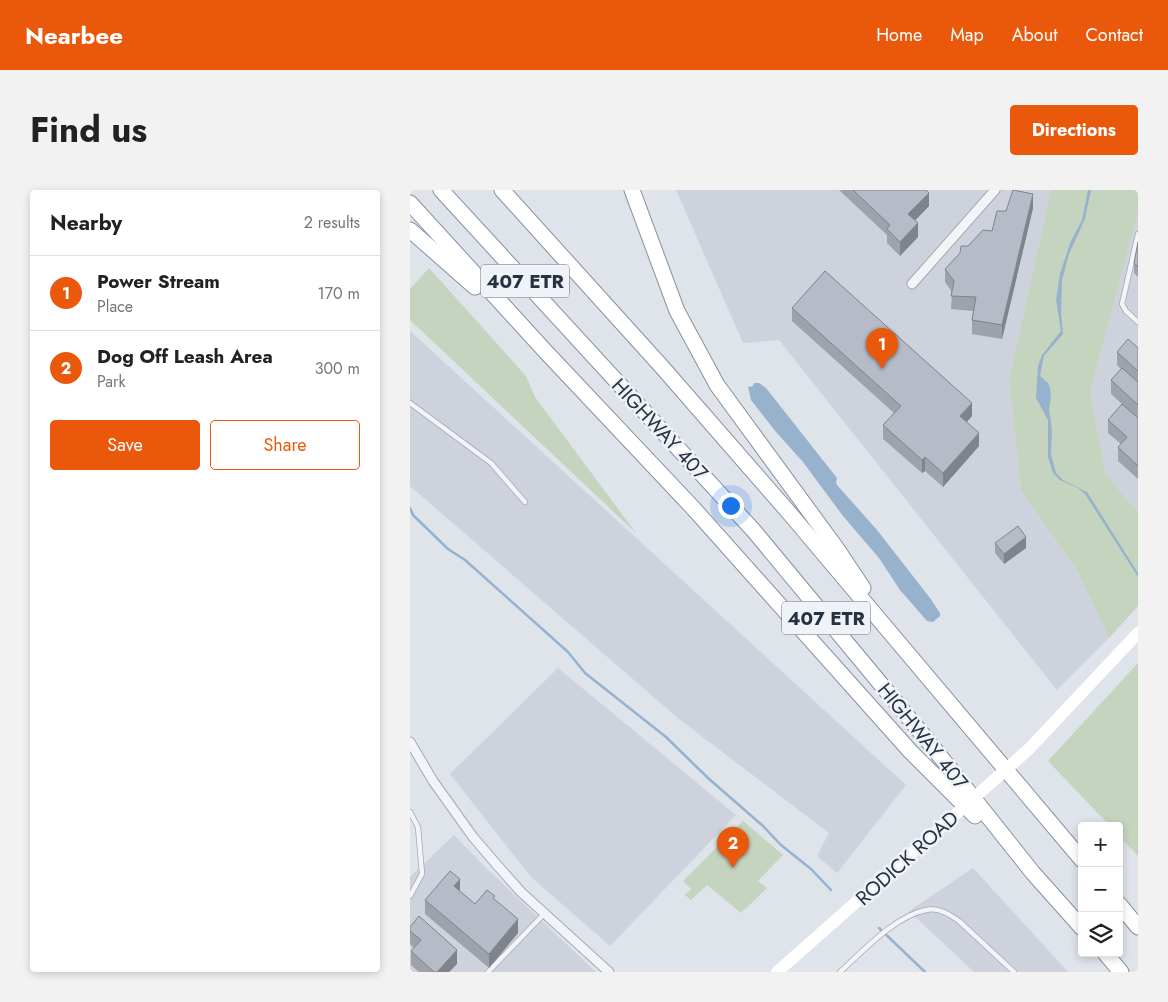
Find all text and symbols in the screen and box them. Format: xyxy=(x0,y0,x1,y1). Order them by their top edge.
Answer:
text: Nearbee xyxy=(25,18,123,53)
text: Home xyxy=(876,22,922,48)
text: Map xyxy=(950,22,984,48)
text: About xyxy=(1012,22,1057,48)
text: Contact xyxy=(1085,22,1143,48)
text: Find us xyxy=(30,105,147,155)
button: Directions xyxy=(1010,105,1138,155)
text: Nearby xyxy=(50,208,122,238)
text: 2 results xyxy=(304,211,360,234)
road number: 407 ETR xyxy=(481,264,569,298)
text: Power Stream xyxy=(97,268,220,295)
text: 1 xyxy=(62,282,70,305)
text: 170 m xyxy=(318,282,360,305)
text: Place xyxy=(97,295,133,318)
pin: 1 xyxy=(866,328,898,369)
text: Dog Off Leash Area xyxy=(97,343,273,370)
text: 2 xyxy=(61,357,71,380)
text: 300 m xyxy=(315,357,360,380)
text: Park xyxy=(97,370,126,393)
street label: HIGHWAY 407 xyxy=(605,372,715,487)
button: Save xyxy=(50,420,200,470)
button: Share xyxy=(210,420,360,470)
your location xyxy=(718,493,744,519)
road number: 407 ETR xyxy=(782,602,870,634)
street label: HIGHWAY 407 xyxy=(870,677,975,796)
street label: RODICK ROAD xyxy=(849,804,965,913)
map controls xyxy=(1078,822,1123,957)
button: + xyxy=(1078,822,1123,867)
pin: 2 xyxy=(717,827,749,868)
button: − xyxy=(1078,867,1123,912)
button: layers xyxy=(1078,912,1123,957)

